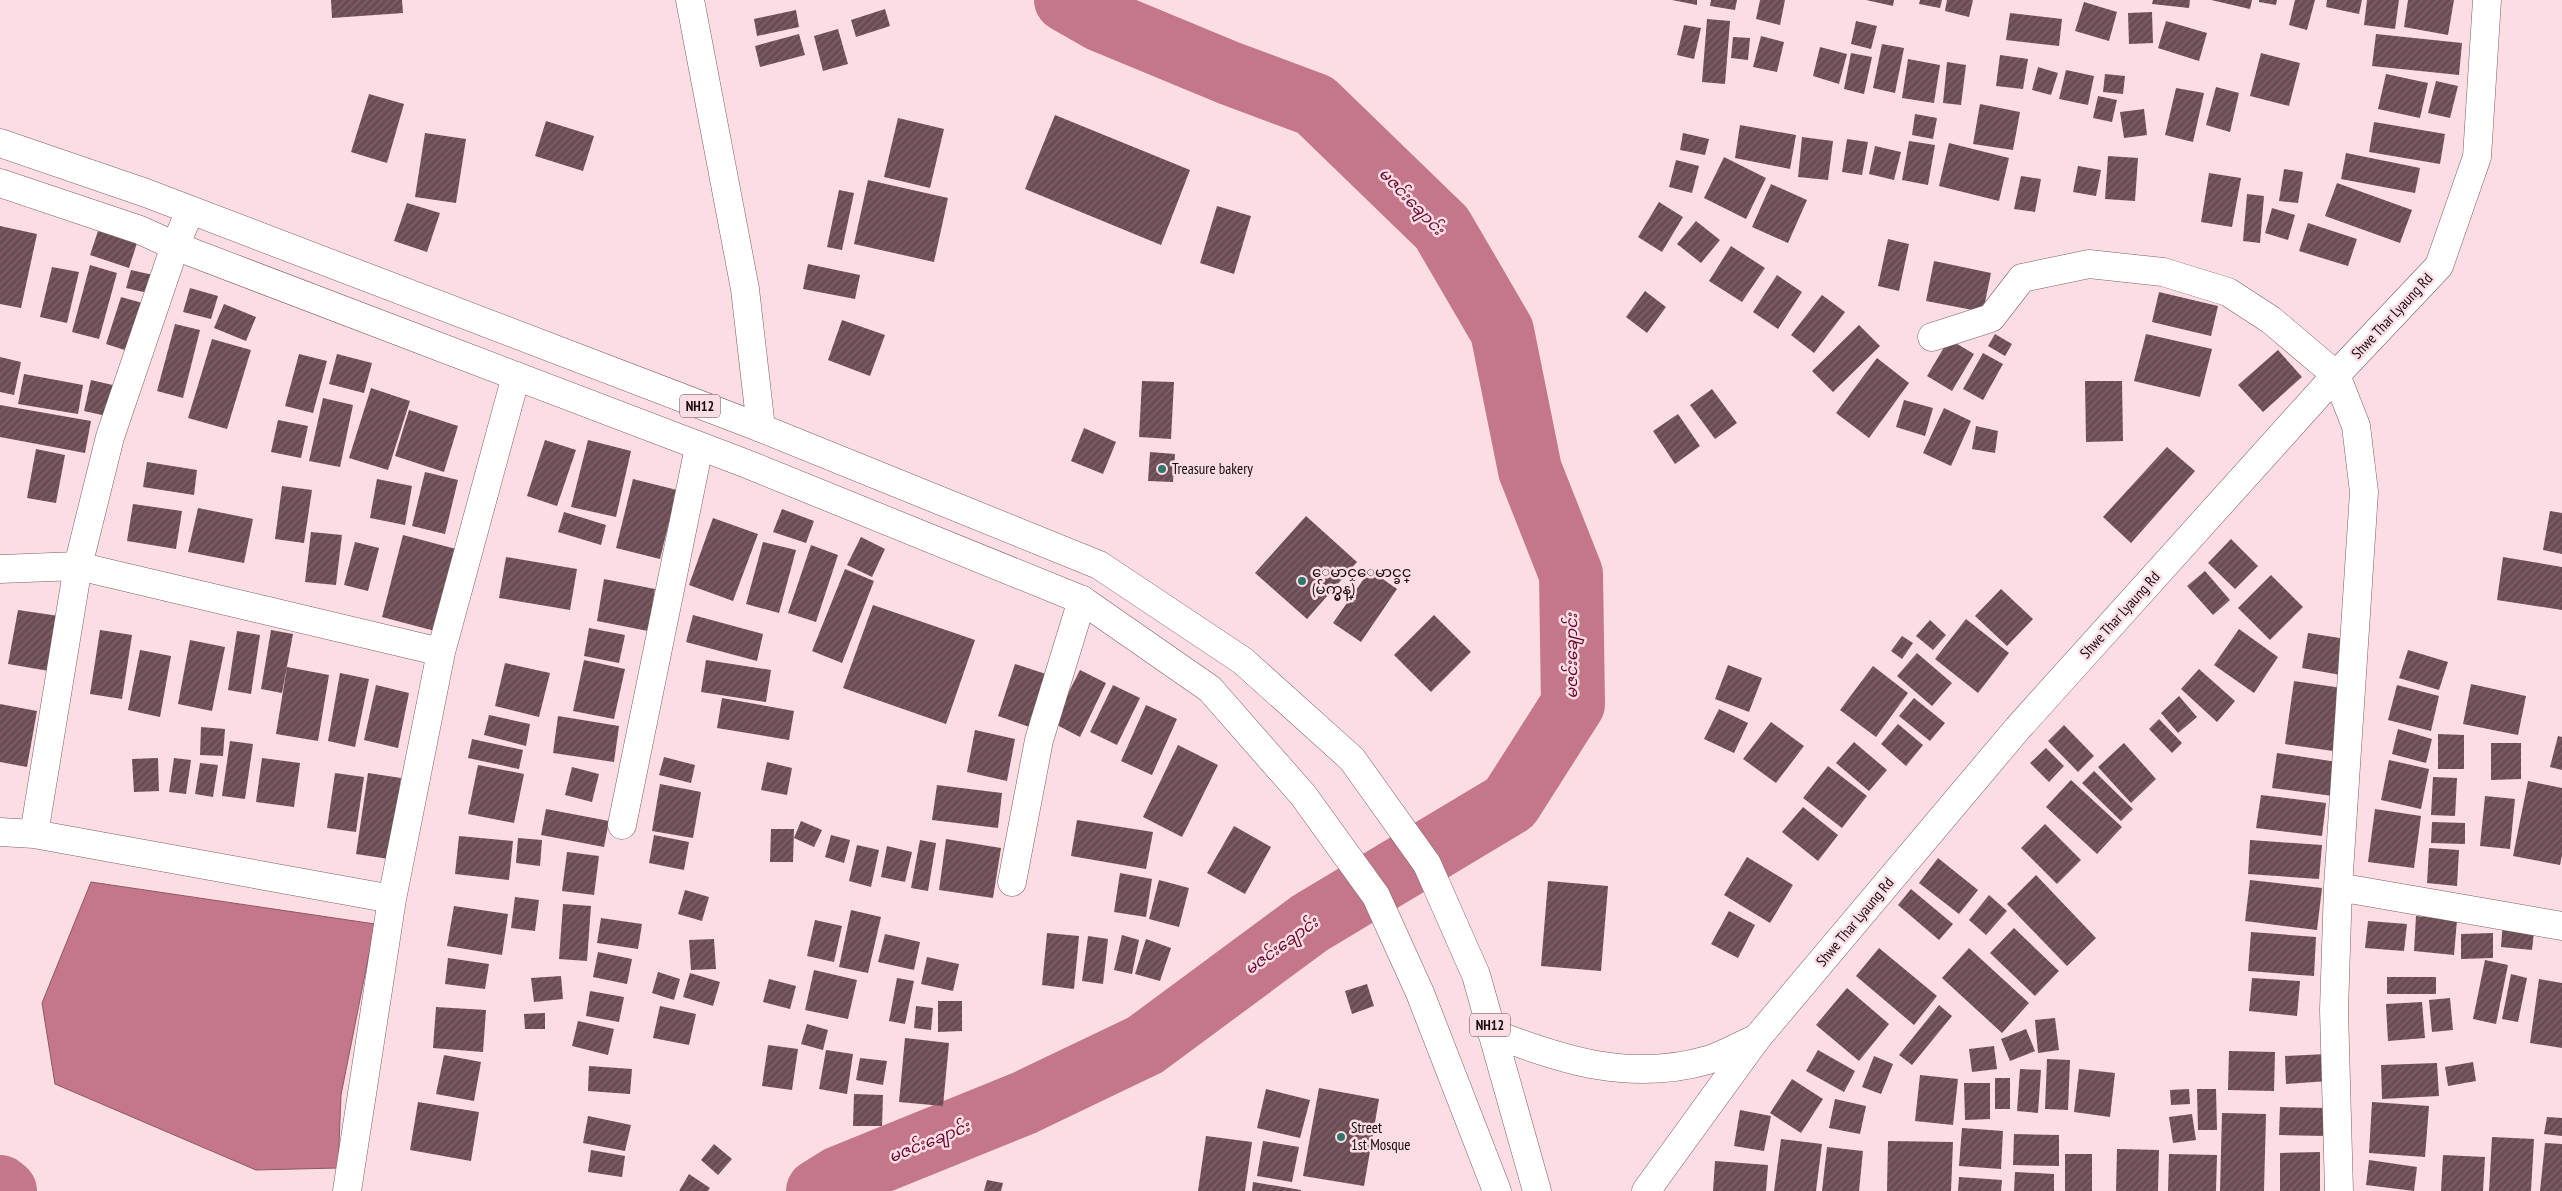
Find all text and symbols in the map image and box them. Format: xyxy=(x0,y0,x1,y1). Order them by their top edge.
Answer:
water label: မဇင်းချောင်း xyxy=(1372,163,1451,243)
street label: Shwe Thar Lyaung Rd xyxy=(2347,269,2436,363)
road number: NH12 xyxy=(680,394,720,418)
place label: Treasure bakery xyxy=(1172,459,1253,478)
marker: Treasure bakery xyxy=(1156,463,1168,475)
place label: ေမာင္ေမာင္ခင္ (မ်က္မွန္) xyxy=(1312,562,1412,601)
street label: Shwe Thar Lyaung Rd xyxy=(2076,567,2164,662)
marker: ေမာင္ေမာင္ခင္ (မ်က္မွန္) xyxy=(1296,575,1308,587)
water label: မဇင်းချောင်း xyxy=(1560,612,1585,699)
street label: Shwe Thar Lyaung Rd xyxy=(1812,873,1897,970)
water label: မဇင်းချောင်း xyxy=(1240,910,1325,982)
road number: NH12 xyxy=(1470,1014,1510,1036)
water label: မဇင်းချောင်း xyxy=(885,1114,975,1170)
place label: Street 1st Mosque xyxy=(1351,1118,1410,1154)
marker: Street 1st Mosque xyxy=(1335,1131,1347,1143)

